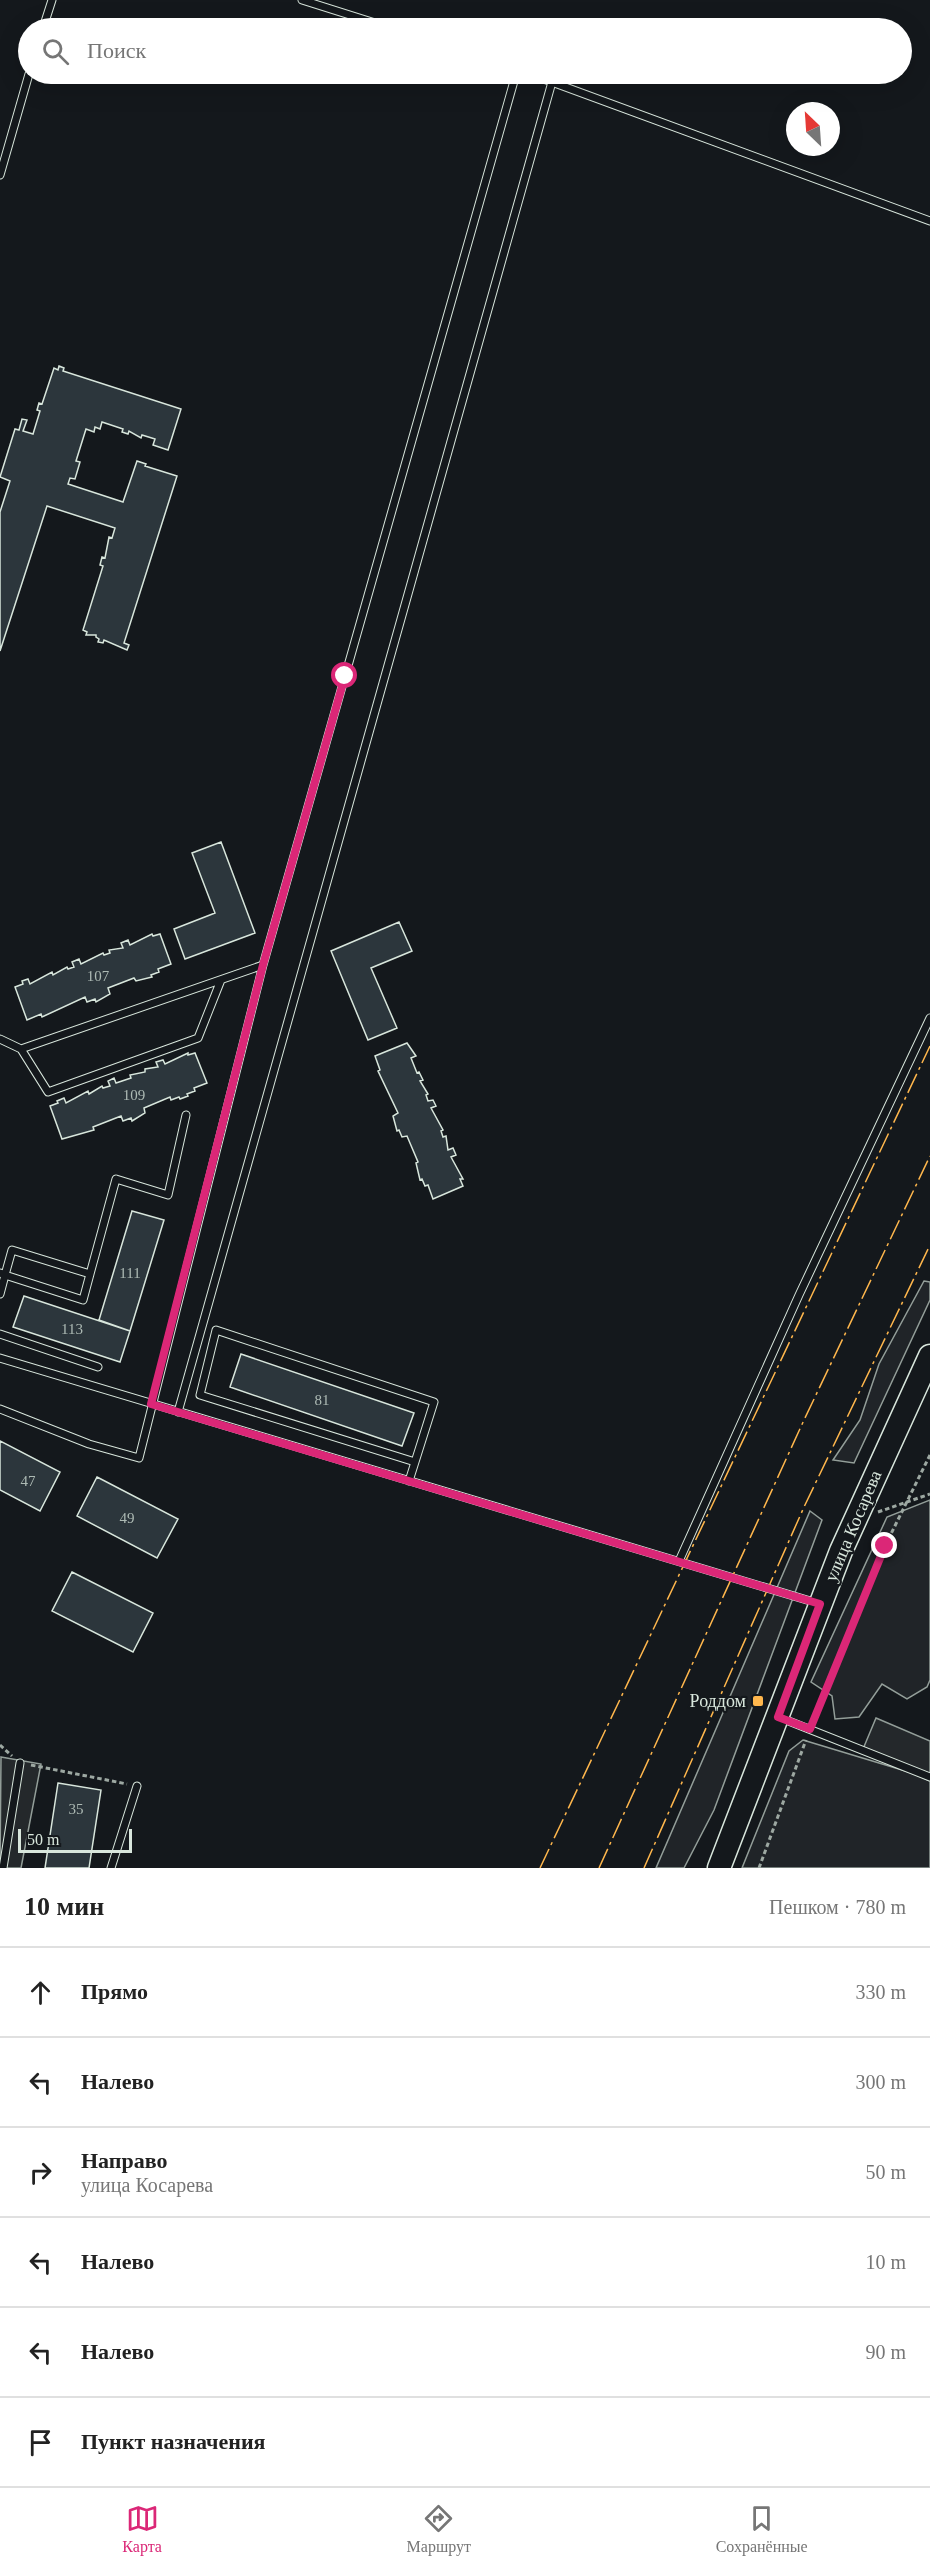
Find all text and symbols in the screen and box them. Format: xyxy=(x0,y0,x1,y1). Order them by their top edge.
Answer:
search box xyxy=(18,18,912,84)
icon: search xyxy=(39,35,72,68)
text: Поиск xyxy=(87,38,146,63)
north arrow xyxy=(786,102,840,156)
route start xyxy=(331,662,357,688)
house number: 107 xyxy=(87,968,110,984)
house number: 109 xyxy=(123,1087,145,1103)
house number: 111 xyxy=(119,1265,141,1281)
house number: 113 xyxy=(61,1321,83,1337)
house number: 81 xyxy=(315,1392,330,1408)
street label: улица Косарева xyxy=(821,1467,885,1585)
house number: 47 xyxy=(21,1473,36,1489)
house number: 49 xyxy=(120,1510,135,1526)
route end xyxy=(871,1532,897,1558)
place label: Роддом xyxy=(690,1691,746,1711)
marker: Роддом xyxy=(751,1694,765,1708)
house number: 35 xyxy=(69,1801,84,1817)
scale bar xyxy=(18,1826,132,1854)
text: 50 m xyxy=(27,1831,59,1848)
text: 10 мин xyxy=(24,1892,104,1921)
text: Пешком · 780 m xyxy=(769,1896,906,1918)
icon: ahead xyxy=(24,1976,57,2009)
text: Прямо xyxy=(81,1979,148,2004)
text: 330 m xyxy=(855,1981,906,2003)
icon: left xyxy=(24,2066,57,2099)
text: Налево xyxy=(81,2069,154,2094)
text: 300 m xyxy=(855,2071,906,2093)
text: Направо xyxy=(81,2148,167,2173)
icon: right xyxy=(24,2156,57,2189)
text: 50 m xyxy=(865,2161,906,2183)
text: улица Косарева xyxy=(81,2174,213,2196)
icon: left xyxy=(24,2246,57,2279)
text: Налево xyxy=(81,2249,154,2274)
text: 10 m xyxy=(865,2251,906,2273)
icon: left xyxy=(24,2336,57,2369)
text: Налево xyxy=(81,2339,154,2364)
text: 90 m xyxy=(865,2341,906,2363)
icon: arrive xyxy=(24,2426,57,2459)
text: Пункт назначения xyxy=(81,2429,266,2454)
tab: Карта xyxy=(122,2502,162,2556)
tab: Маршрут xyxy=(407,2502,471,2556)
tab: Сохранённые xyxy=(716,2502,808,2556)

